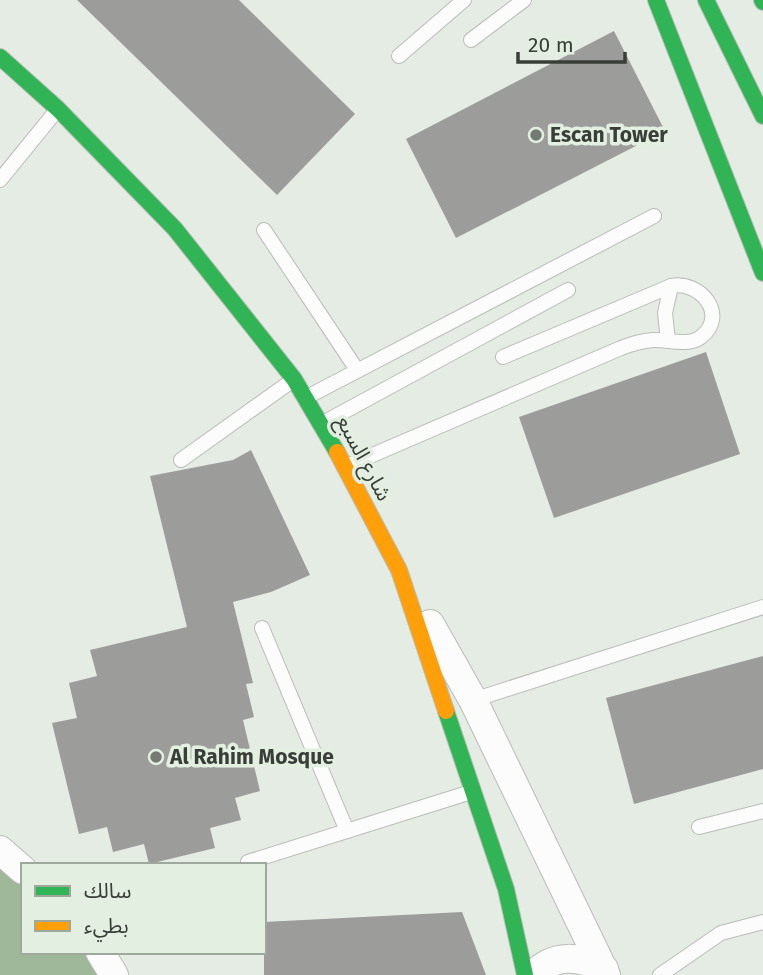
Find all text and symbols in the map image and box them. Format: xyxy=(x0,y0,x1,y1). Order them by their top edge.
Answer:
scale bar xyxy=(518,21,625,65)
text: 20 m xyxy=(528,32,574,58)
place label: Escan Tower xyxy=(550,122,668,148)
marker: Escan Tower xyxy=(528,127,544,143)
street label: شارع السبع xyxy=(329,411,397,506)
place label: Al Rahim Mosque xyxy=(169,744,334,770)
marker: Al Rahim Mosque xyxy=(148,749,164,765)
legend xyxy=(21,863,266,954)
text: سالك xyxy=(84,878,131,904)
text: بطيء xyxy=(84,913,129,942)

